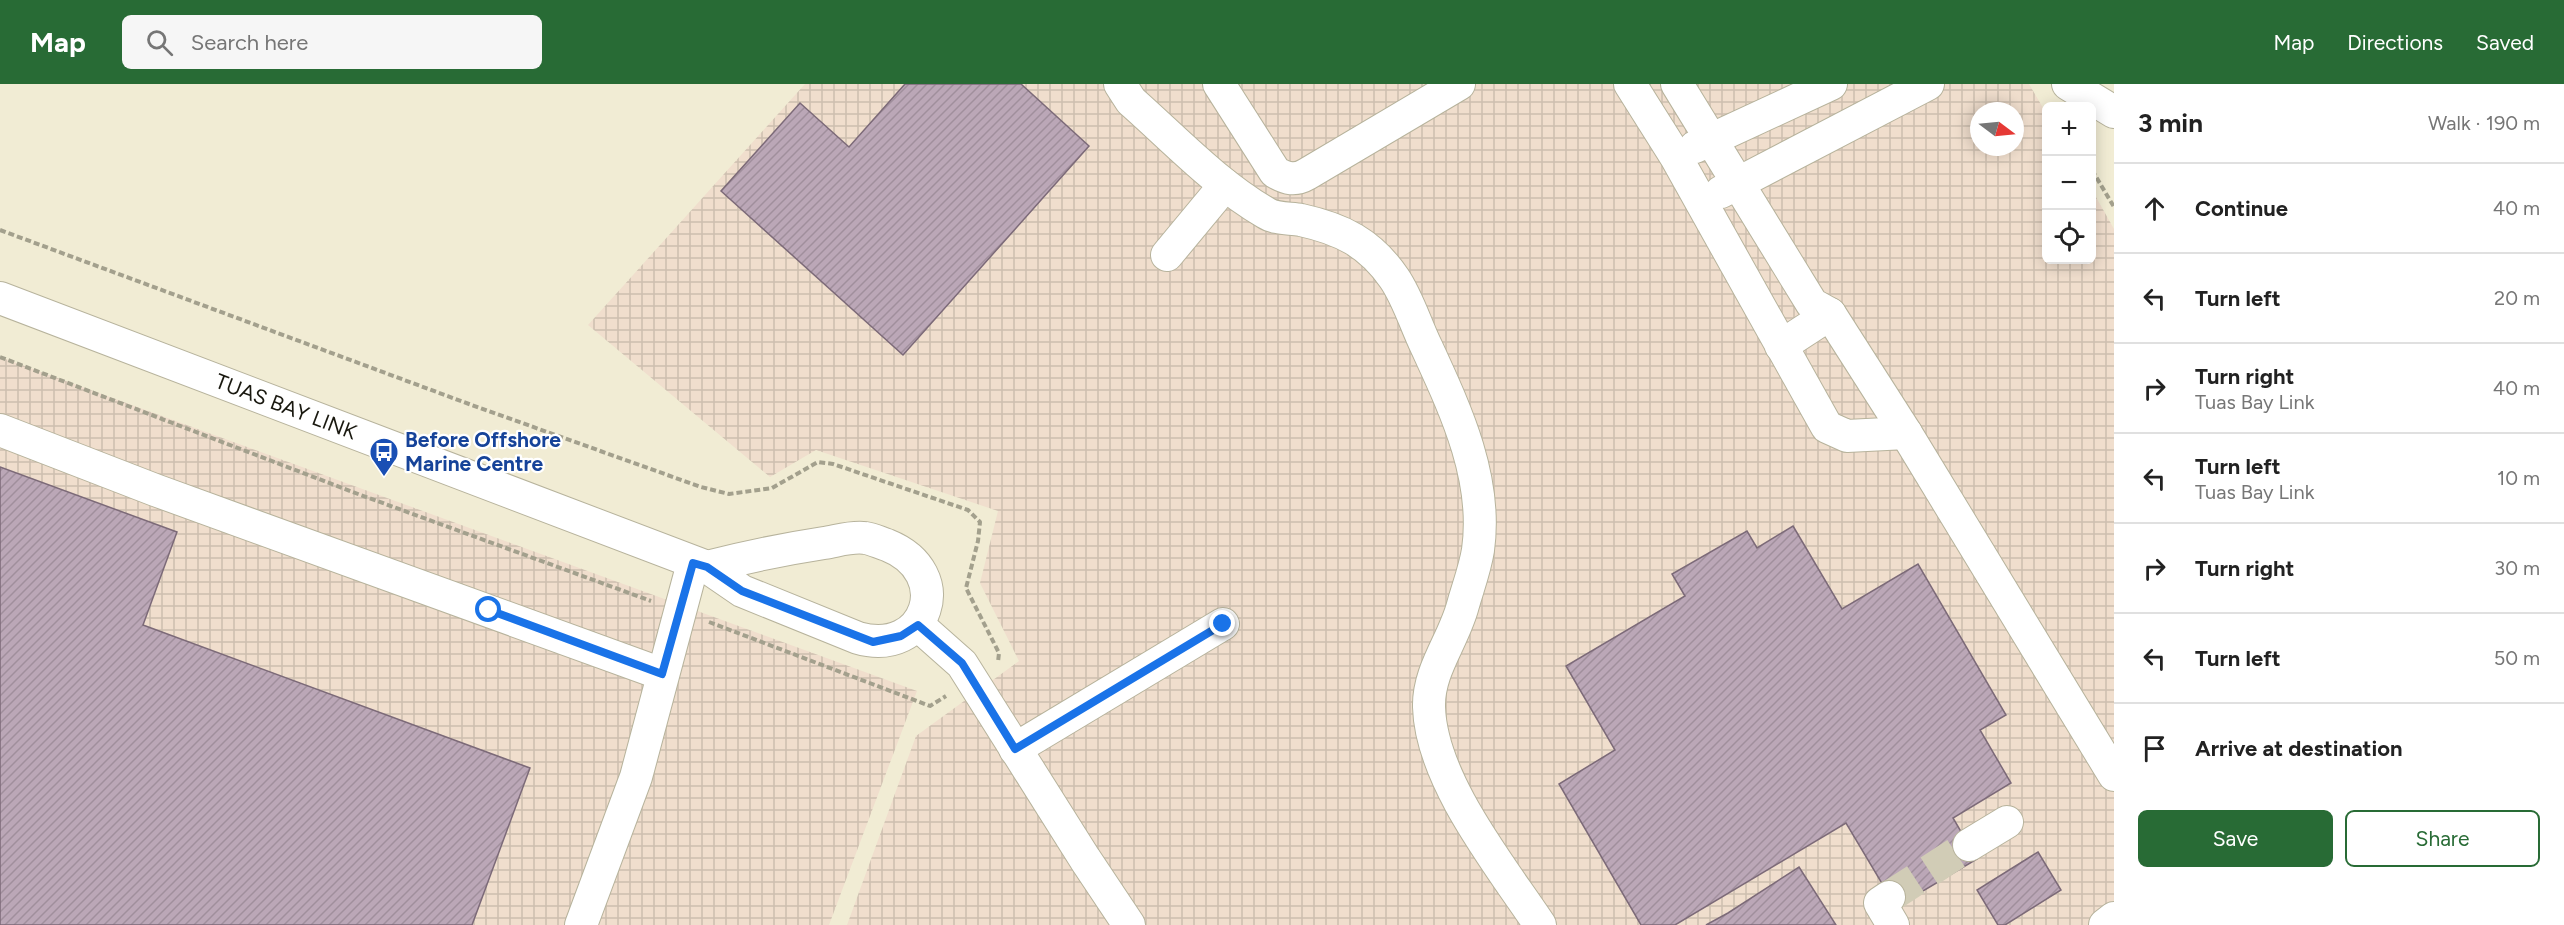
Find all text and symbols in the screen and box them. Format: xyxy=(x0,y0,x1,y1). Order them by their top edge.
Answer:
search box xyxy=(122,15,542,69)
text: Map xyxy=(30,25,86,59)
icon: search xyxy=(143,26,176,59)
text: Search here xyxy=(191,29,308,56)
text: Map xyxy=(2273,30,2314,55)
text: Directions xyxy=(2347,30,2443,55)
text: Saved xyxy=(2476,30,2534,55)
north arrow xyxy=(1970,102,2024,156)
map controls xyxy=(2042,102,2096,264)
button: + xyxy=(2042,102,2096,156)
text: 3 min xyxy=(2138,107,2203,139)
text: Walk · 190 m xyxy=(2428,111,2540,135)
button: − xyxy=(2042,156,2096,210)
icon: ahead xyxy=(2138,192,2171,225)
text: Continue xyxy=(2195,195,2288,222)
text: 40 m xyxy=(2493,196,2540,220)
button: locate xyxy=(2042,210,2096,264)
icon: left xyxy=(2138,282,2171,315)
text: Turn left xyxy=(2195,285,2281,312)
text: 20 m xyxy=(2494,286,2540,310)
text: Turn right xyxy=(2195,363,2294,390)
street label: TUAS BAY LINK xyxy=(212,368,361,445)
icon: right xyxy=(2138,372,2171,405)
text: 40 m xyxy=(2493,376,2540,400)
text: Tuas Bay Link xyxy=(2195,390,2314,414)
place label: Before Offshore Marine Centre xyxy=(405,427,561,476)
bus stop icon: Before Offshore Marine Centre xyxy=(368,436,400,478)
text: Turn left xyxy=(2195,453,2281,480)
icon: left xyxy=(2138,462,2171,495)
text: 10 m xyxy=(2497,466,2540,490)
text: Tuas Bay Link xyxy=(2195,480,2314,504)
icon: right xyxy=(2138,552,2171,585)
text: Turn right xyxy=(2195,555,2294,582)
text: 30 m xyxy=(2494,556,2540,580)
route start xyxy=(475,596,501,622)
route end xyxy=(1209,610,1235,636)
icon: left xyxy=(2138,642,2171,675)
text: Turn left xyxy=(2195,645,2281,672)
text: 50 m xyxy=(2494,646,2540,670)
icon: arrive xyxy=(2138,732,2171,765)
text: Arrive at destination xyxy=(2195,735,2403,762)
button: Save xyxy=(2138,810,2333,867)
button: Share xyxy=(2345,810,2540,867)

